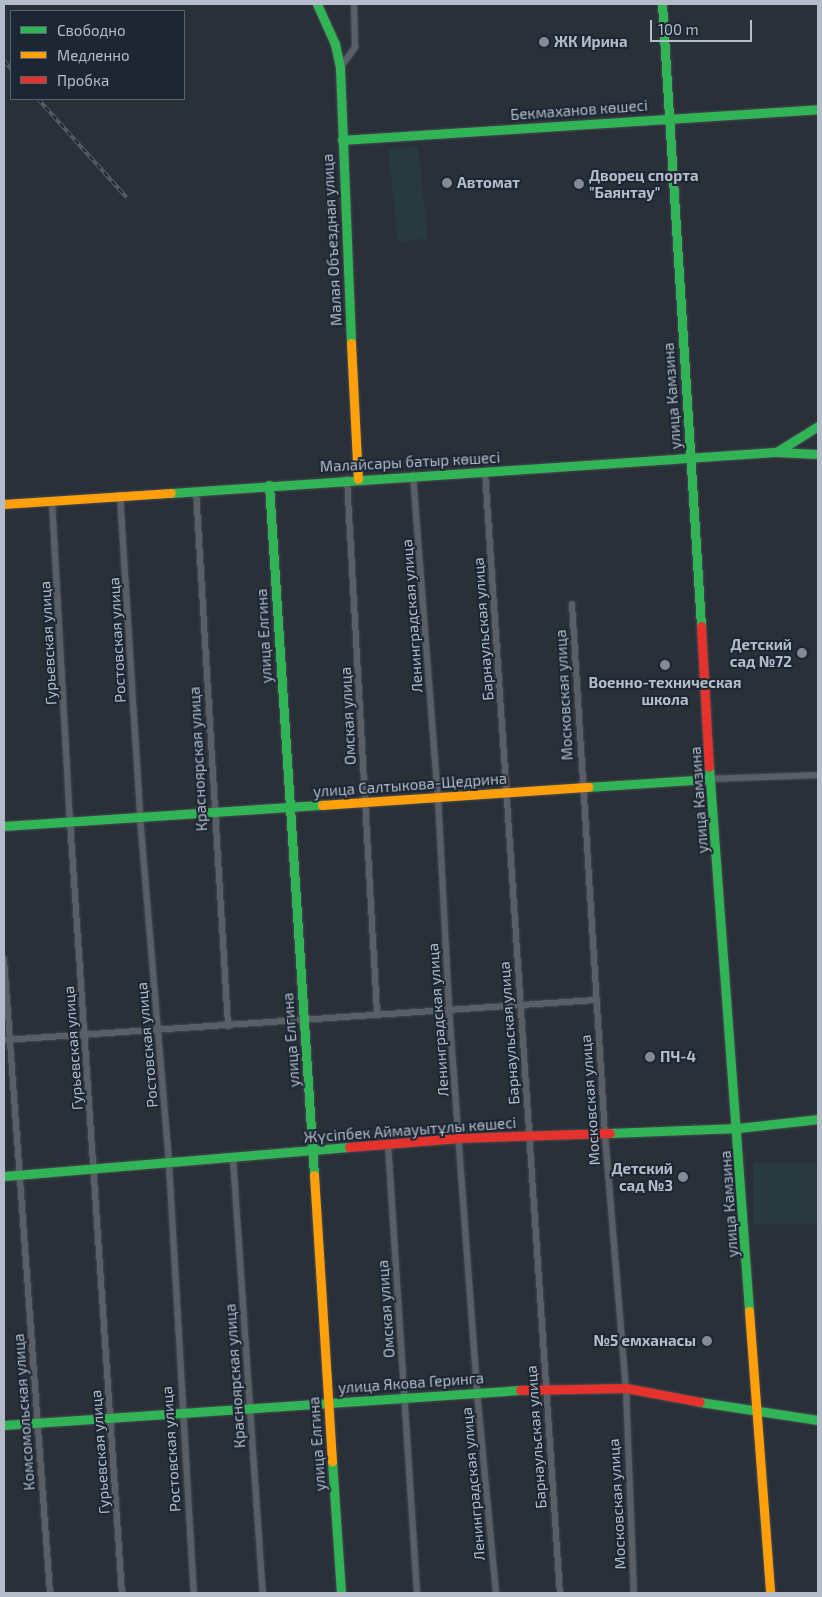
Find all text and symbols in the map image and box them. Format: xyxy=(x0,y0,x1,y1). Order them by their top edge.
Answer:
legend xyxy=(10,10,185,100)
scale bar xyxy=(652,10,754,42)
text: 100 m xyxy=(658,20,699,38)
text: Свободно xyxy=(57,21,126,39)
place label: ЖК Ирина xyxy=(554,33,627,51)
marker: ЖК Ирина xyxy=(538,36,550,48)
text: Медленно xyxy=(57,46,130,64)
text: Пробка xyxy=(57,71,109,89)
street label: Бекмаханов көшесі xyxy=(510,96,648,124)
street label: Малая Объездная улица xyxy=(319,153,345,327)
place label: Дворец спорта "Баянтау" xyxy=(589,166,699,201)
place label: Автомат xyxy=(457,174,520,192)
marker: Автомат xyxy=(441,177,453,189)
marker: Дворец спорта "Баянтау" xyxy=(573,178,585,190)
street label: улица Камзина xyxy=(659,342,685,450)
street label: Малайсары батыр көшесі xyxy=(319,448,501,476)
street label: Ленинградская улица xyxy=(398,539,426,693)
street label: Барнаульская улица xyxy=(469,557,497,701)
street label: Ростовская улица xyxy=(105,577,129,703)
street label: Гурьевская улица xyxy=(36,580,60,706)
street label: улица Елгина xyxy=(253,588,275,684)
street label: Московская улица xyxy=(552,629,576,761)
place label: Детский сад №72 xyxy=(730,635,792,670)
marker: Детский сад №72 xyxy=(796,647,808,659)
marker: Военно-техническая школа xyxy=(659,659,671,671)
street label: Омская улица xyxy=(336,666,360,766)
place label: Военно-техническая школа xyxy=(589,673,741,708)
street label: Красноярская улица xyxy=(185,686,211,832)
street label: улица Камзина xyxy=(686,746,712,854)
street label: улица Салтыкова-Щедрина xyxy=(313,769,507,801)
street label: Ленинградская улица xyxy=(424,943,452,1097)
street label: Барнаульская улица xyxy=(495,961,523,1105)
street label: Ростовская улица xyxy=(133,982,161,1108)
street label: Гурьевская улица xyxy=(60,985,86,1111)
street label: улица Елгина xyxy=(279,992,303,1088)
street label: Московская улица xyxy=(576,1034,604,1166)
place label: ПЧ-4 xyxy=(660,1048,696,1066)
marker: ПЧ-4 xyxy=(644,1051,656,1063)
street label: Жүсіпбек Аймауытұлы көшесі xyxy=(303,1114,517,1146)
street label: улица Камзина xyxy=(716,1150,742,1258)
place label: Детский сад №3 xyxy=(612,1159,673,1194)
marker: Детский сад №3 xyxy=(677,1171,689,1183)
street label: Омская улица xyxy=(374,1259,398,1359)
street label: Красноярская улица xyxy=(221,1303,249,1449)
place label: №5 емханасы xyxy=(593,1332,696,1350)
street label: Комсомольская улица xyxy=(10,1333,38,1491)
marker: №5 емханасы xyxy=(700,1334,714,1348)
street label: Барнаульская улица xyxy=(522,1365,550,1509)
street label: улица Якова Геринга xyxy=(338,1369,484,1397)
street label: Ростовская улица xyxy=(158,1386,184,1512)
street label: Гурьевская улица xyxy=(87,1389,113,1515)
street label: улица Елгина xyxy=(305,1396,329,1492)
street label: Ленинградская улица xyxy=(457,1407,489,1561)
street label: Московская улица xyxy=(605,1438,629,1570)

